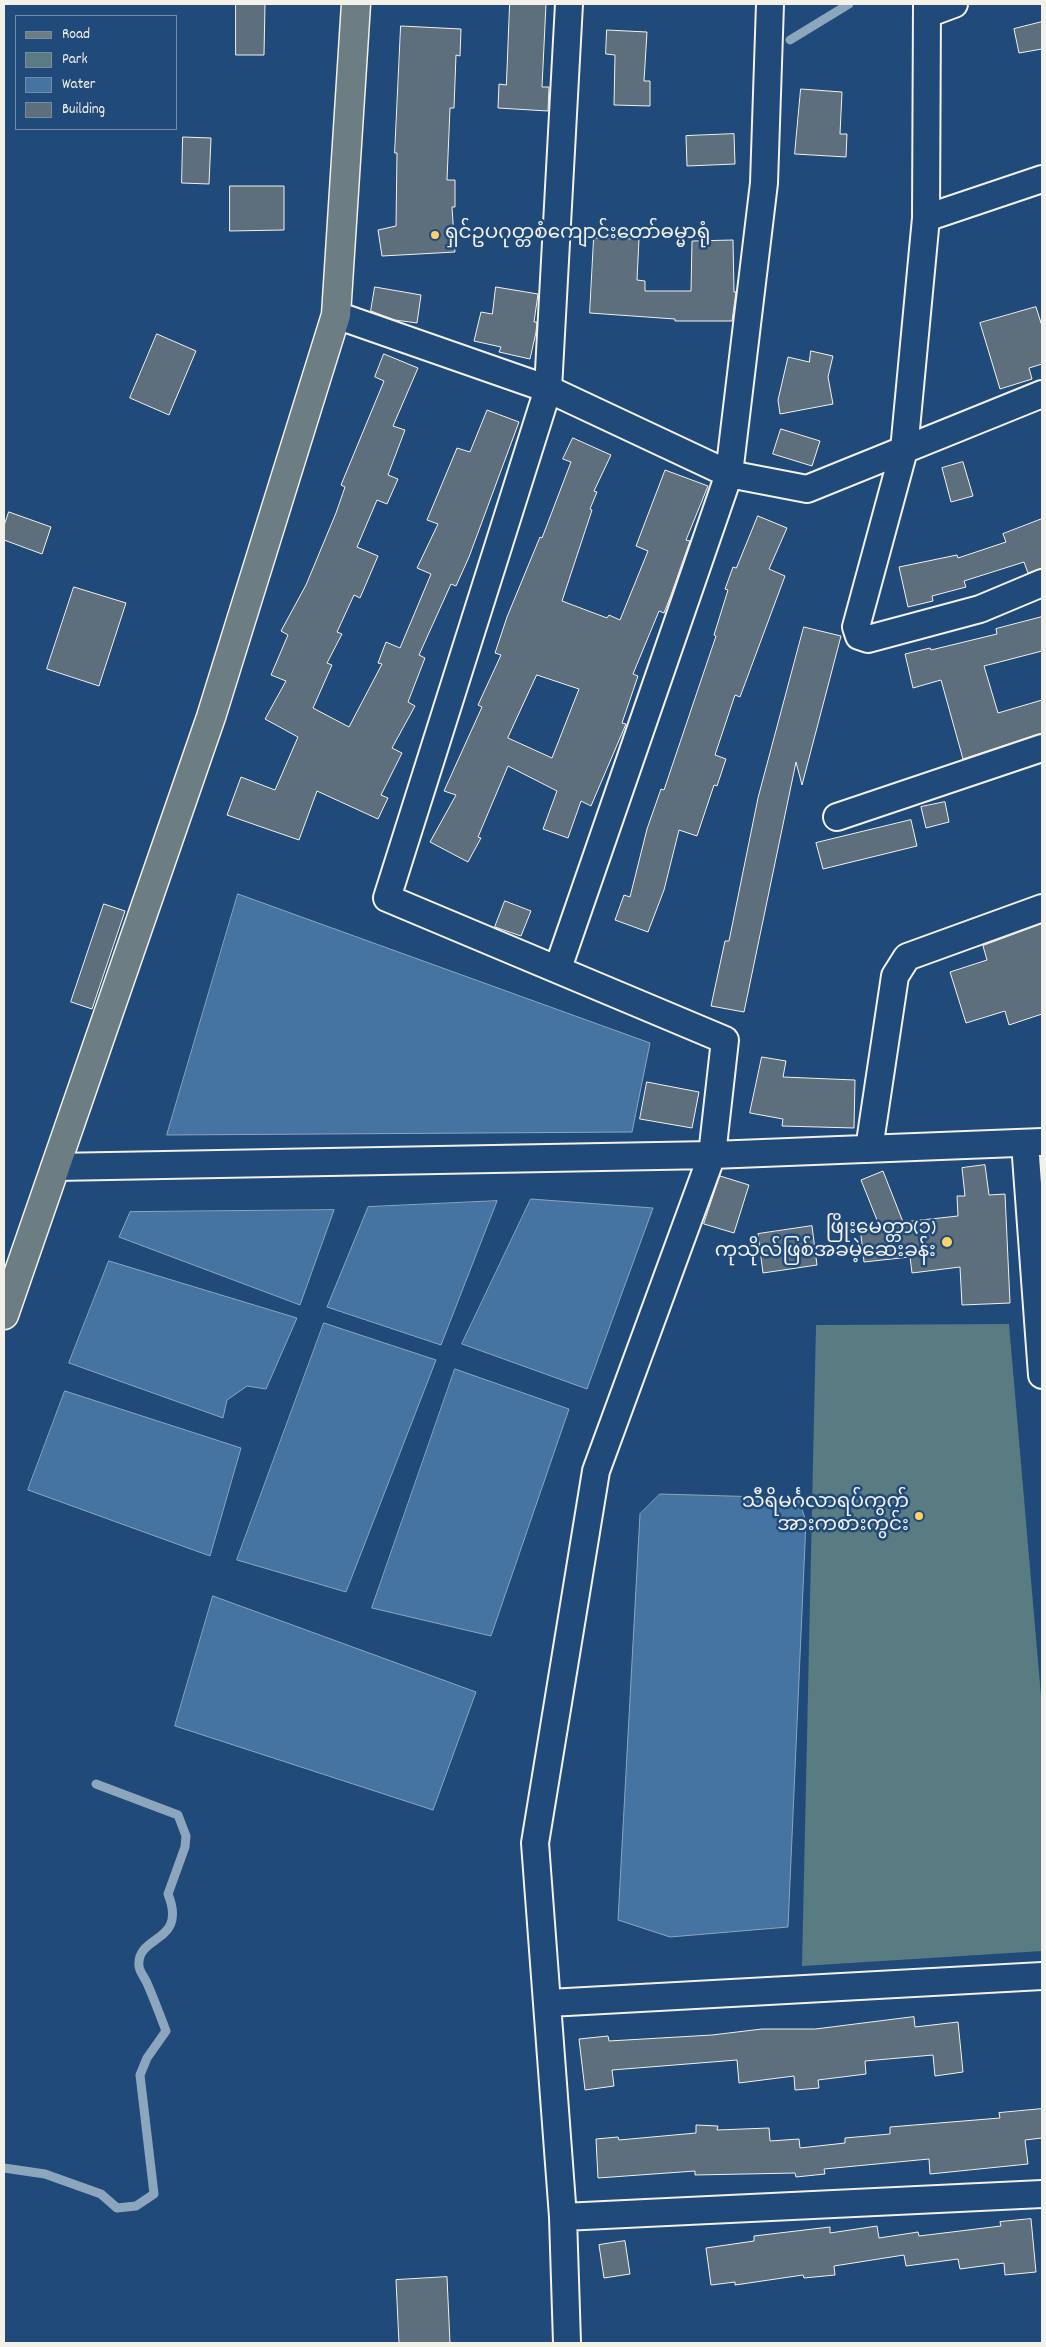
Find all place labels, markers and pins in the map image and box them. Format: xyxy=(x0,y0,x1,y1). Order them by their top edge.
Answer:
place label: ရှင်ဥပဂုတ္တစံကျောင်းတော်ဓမ္မာရုံ xyxy=(445,223,710,247)
marker: ရှင်ဥပဂုတ္တစံကျောင်းတော်ဓမ္မာရုံ xyxy=(429,229,441,241)
place label: ဖြိုးမေတ္တာ(၁) ကုသိုလ်ဖြစ်အခမဲ့ဆေးခန်း xyxy=(715,1218,936,1265)
marker: ဖြိုးမေတ္တာ(၁) ကုသိုလ်ဖြစ်အခမဲ့ဆေးခန်း xyxy=(940,1235,954,1249)
place label: သီရိမင်္ဂလာရပ်ကွက် အားကစားကွင်း xyxy=(742,1492,909,1539)
marker: သီရိမင်္ဂလာရပ်ကွက် အားကစားကွင်း xyxy=(913,1510,925,1522)

